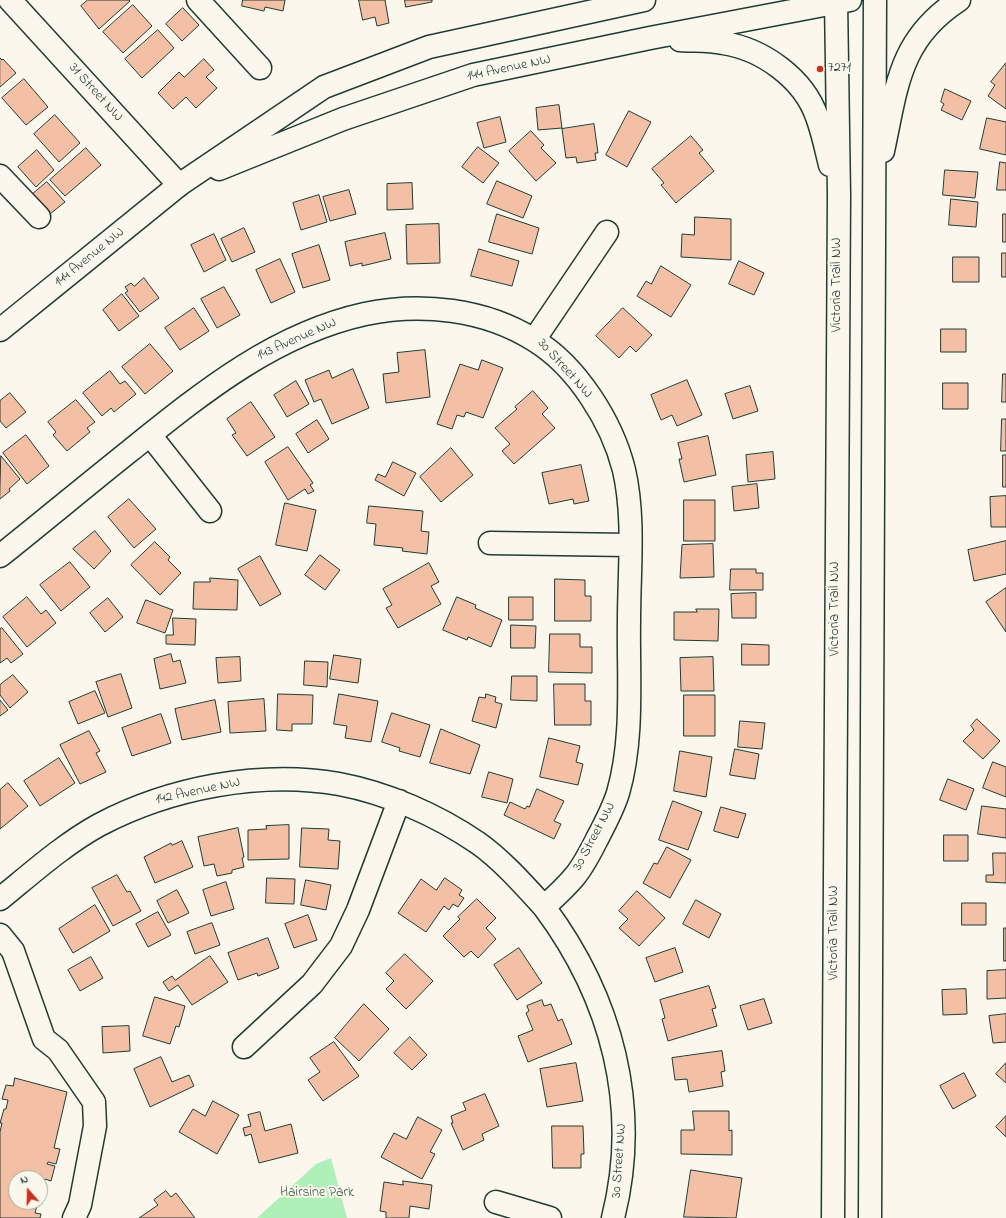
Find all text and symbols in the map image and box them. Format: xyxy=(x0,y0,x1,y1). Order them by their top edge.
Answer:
street label: 144 Avenue NW xyxy=(466,52,552,86)
street label: 31 Street NW xyxy=(64,60,126,126)
place label: 7271 xyxy=(828,61,851,77)
marker: 7271 xyxy=(815,64,825,74)
street label: 144 Avenue NW xyxy=(52,225,128,291)
street label: Victoria Trail NW xyxy=(830,238,846,332)
street label: 143 Avenue NW xyxy=(255,315,339,365)
street label: 30 Street NW xyxy=(533,336,595,402)
street label: Victoria Trail NW xyxy=(828,562,844,656)
street label: 142 Avenue NW xyxy=(154,775,242,809)
street label: 30 Street NW xyxy=(570,800,620,874)
street label: Victoria Trail NW xyxy=(827,886,843,980)
street label: 30 Street NW xyxy=(609,1123,631,1199)
north arrow xyxy=(8,1170,48,1210)
text: N xyxy=(18,1171,30,1188)
park label: Hairsine Park xyxy=(280,1186,354,1202)

